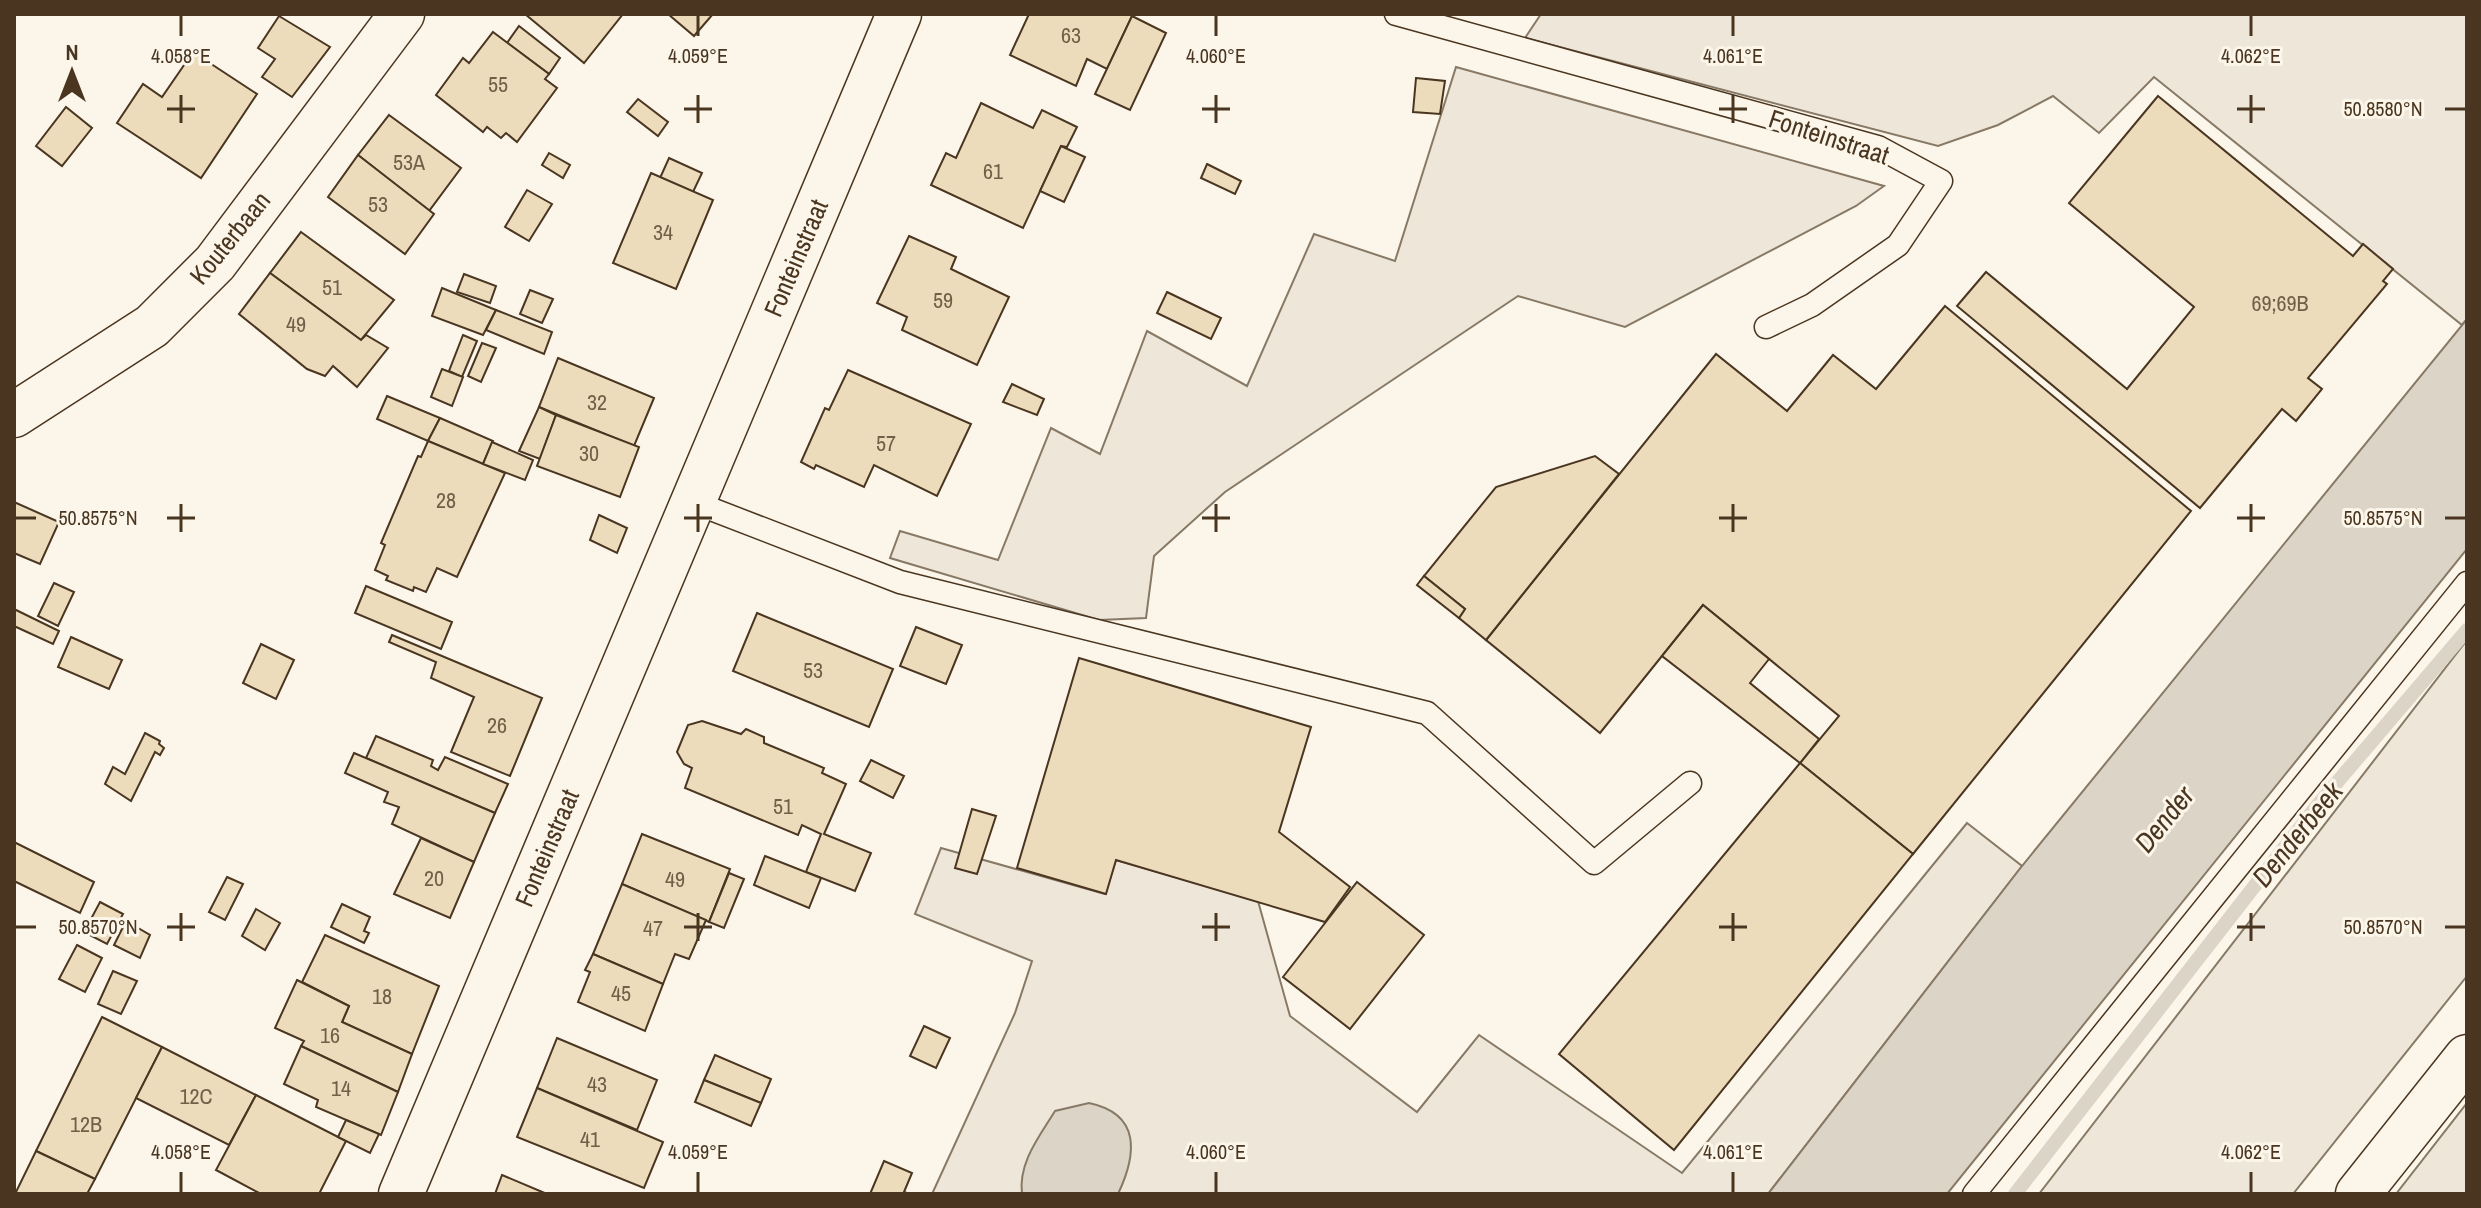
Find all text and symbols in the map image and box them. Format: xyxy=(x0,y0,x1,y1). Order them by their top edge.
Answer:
house number: 63 xyxy=(1061,20,1081,50)
north arrow xyxy=(32,32,112,112)
text: N xyxy=(65,37,79,67)
text: 4.058°E xyxy=(151,42,211,69)
text: 4.059°E xyxy=(668,42,728,69)
text: 4.060°E xyxy=(1186,42,1246,69)
text: 4.061°E xyxy=(1703,42,1763,69)
text: 4.062°E xyxy=(2221,42,2281,69)
house number: 55 xyxy=(488,69,508,99)
text: 50.8580°N xyxy=(2343,95,2423,122)
street label: Fonteinstraat xyxy=(1764,101,1894,172)
house number: 53A xyxy=(393,147,426,177)
house number: 61 xyxy=(983,156,1003,186)
street label: Kouterbaan xyxy=(181,184,278,292)
house number: 53 xyxy=(368,189,388,219)
street label: Fonteinstraat xyxy=(755,194,836,322)
house number: 34 xyxy=(653,217,673,247)
house number: 51 xyxy=(322,272,342,302)
house number: 59 xyxy=(933,285,953,315)
house number: 69;69B xyxy=(2251,288,2309,318)
house number: 49 xyxy=(286,309,306,339)
house number: 32 xyxy=(587,387,607,417)
house number: 57 xyxy=(876,428,896,458)
house number: 30 xyxy=(579,438,599,468)
house number: 28 xyxy=(436,485,456,515)
text: 50.8575°N xyxy=(58,504,138,531)
text: 50.8575°N xyxy=(2343,504,2423,531)
house number: 53 xyxy=(803,655,823,685)
house number: 26 xyxy=(487,710,507,740)
water label: Denderbeek xyxy=(2243,772,2352,895)
water label: Dender xyxy=(2126,777,2203,860)
street label: Fonteinstraat xyxy=(506,784,587,912)
house number: 51 xyxy=(773,791,793,821)
house number: 20 xyxy=(424,863,444,893)
house number: 49 xyxy=(665,864,685,894)
text: 50.8570°N xyxy=(58,913,138,940)
house number: 47 xyxy=(643,913,663,943)
text: 50.8570°N xyxy=(2343,913,2423,940)
house number: 45 xyxy=(611,978,631,1008)
house number: 18 xyxy=(372,981,392,1011)
house number: 16 xyxy=(320,1020,340,1050)
house number: 43 xyxy=(587,1069,607,1099)
house number: 14 xyxy=(331,1073,351,1103)
house number: 12C xyxy=(179,1081,213,1111)
house number: 12B xyxy=(70,1109,102,1139)
house number: 41 xyxy=(580,1124,600,1154)
text: 4.058°E xyxy=(151,1138,211,1165)
text: 4.059°E xyxy=(668,1138,728,1165)
text: 4.060°E xyxy=(1186,1138,1246,1165)
text: 4.061°E xyxy=(1703,1138,1763,1165)
text: 4.062°E xyxy=(2221,1138,2281,1165)

